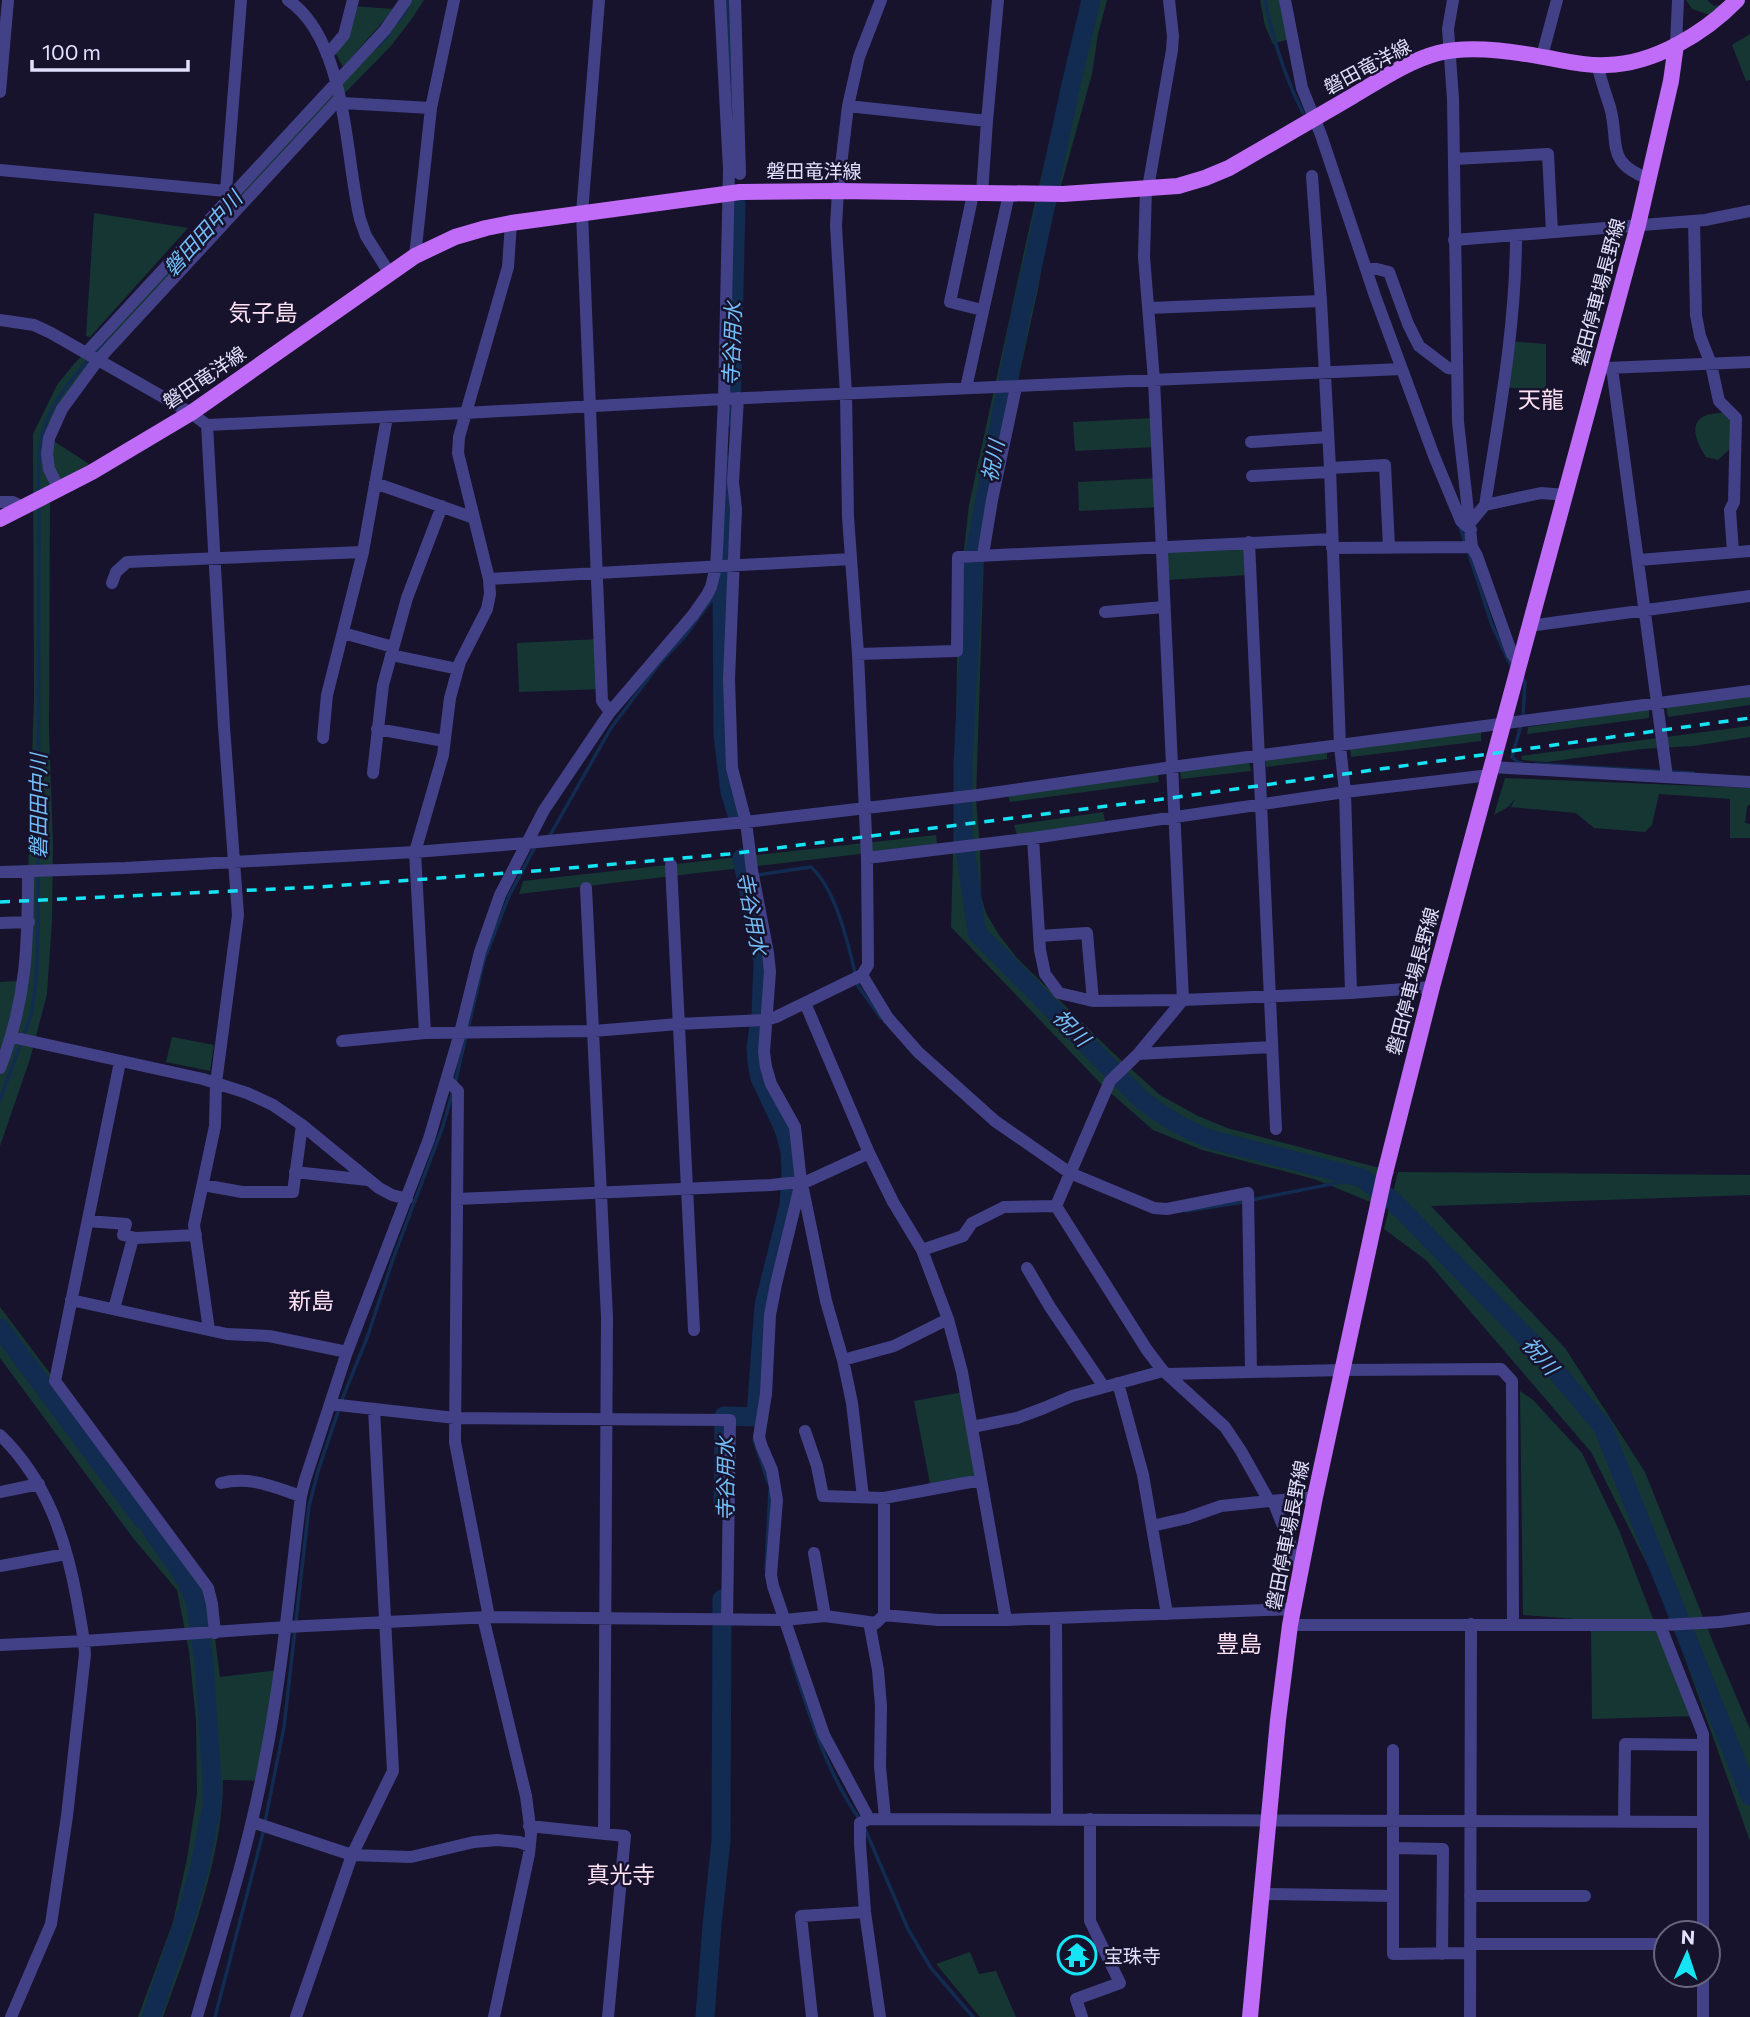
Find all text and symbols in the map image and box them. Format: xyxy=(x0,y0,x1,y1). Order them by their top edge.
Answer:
scale bar xyxy=(32,28,187,72)
street label: 磐田竜洋線 xyxy=(1320,34,1414,98)
text: 100 m xyxy=(42,39,101,64)
street label: 磐田竜洋線 xyxy=(766,159,862,182)
water label: 磐田田中川 xyxy=(158,184,248,280)
street label: 磐田停車場長野線 xyxy=(1567,216,1629,368)
district label: 気子島 xyxy=(229,298,298,326)
water label: 寺谷用水 xyxy=(717,300,745,386)
street label: 磐田竜洋線 xyxy=(158,341,250,413)
district label: 天龍 xyxy=(1518,385,1564,413)
water label: 祝川 xyxy=(976,436,1009,484)
water label: 磐田田中川 xyxy=(25,752,50,859)
water label: 寺谷用水 xyxy=(733,869,774,959)
street label: 磐田停車場長野線 xyxy=(1381,905,1443,1057)
water label: 祝川 xyxy=(1048,1003,1097,1052)
district label: 新島 xyxy=(288,1286,334,1314)
water label: 祝川 xyxy=(1518,1331,1566,1381)
water label: 寺谷用水 xyxy=(712,1435,737,1521)
street label: 磐田停車場長野線 xyxy=(1261,1458,1313,1612)
district label: 豊島 xyxy=(1216,1629,1262,1657)
district label: 真光寺 xyxy=(587,1860,656,1888)
north arrow xyxy=(1652,1919,1722,1989)
text: N xyxy=(1680,1925,1696,1948)
temple icon: 宝珠寺 xyxy=(1056,1934,1098,1976)
place label: 宝珠寺 xyxy=(1104,1944,1161,1967)

